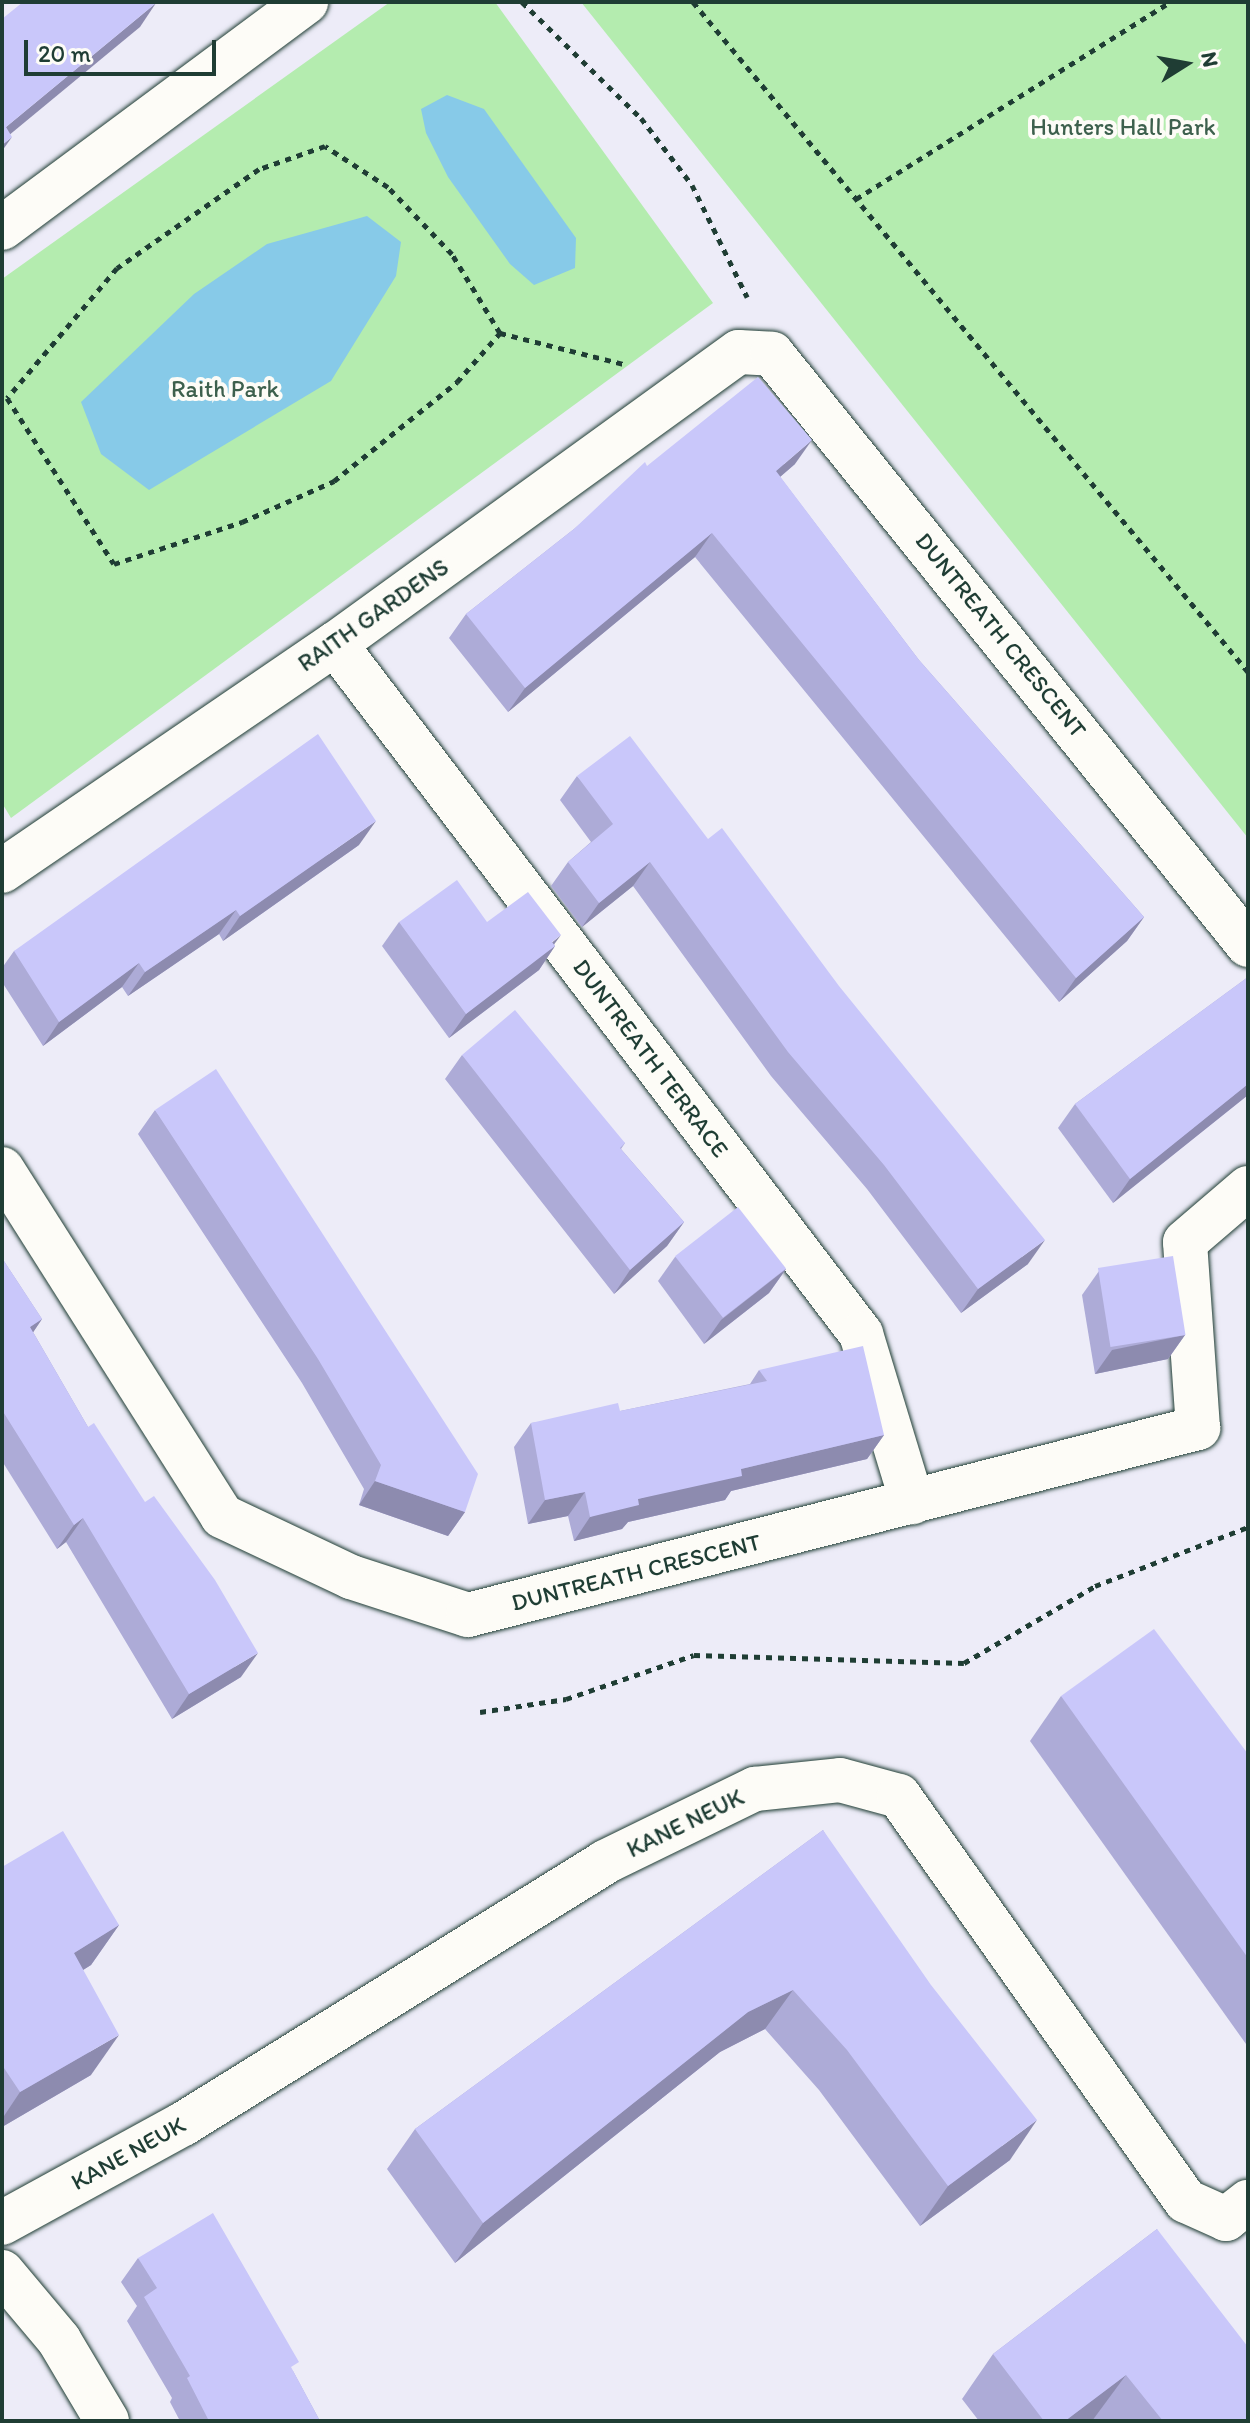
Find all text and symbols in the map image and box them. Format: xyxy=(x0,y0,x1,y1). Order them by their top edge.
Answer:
scale bar xyxy=(28,24,220,74)
north arrow xyxy=(1146,24,1226,104)
text: 20 m xyxy=(38,39,91,68)
text: N xyxy=(1195,49,1225,69)
park label: Hunters Hall Park xyxy=(1031,113,1215,141)
park label: Raith Park xyxy=(171,375,279,403)
street label: DUNTREATH CRESCENT xyxy=(909,527,1093,743)
street label: RAITH GARDENS xyxy=(292,552,454,678)
street label: DUNTREATH TERRACE xyxy=(567,953,735,1163)
street label: DUNTREATH CRESCENT xyxy=(508,1527,764,1617)
street label: KANE NEUK xyxy=(622,1782,748,1864)
street label: KANE NEUK xyxy=(66,2110,190,2196)

